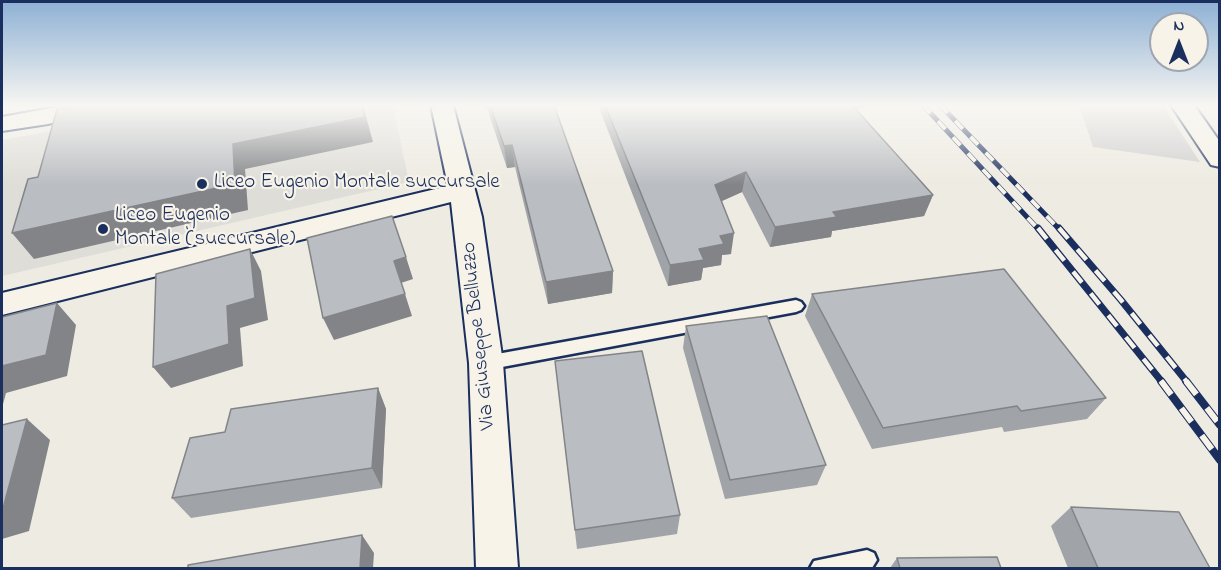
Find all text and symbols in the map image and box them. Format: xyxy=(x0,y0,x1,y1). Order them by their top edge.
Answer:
north arrow xyxy=(1149,12,1209,72)
text: N xyxy=(1174,14,1184,38)
place label: Liceo Eugenio Montale succursale xyxy=(214,171,500,197)
marker: Liceo Eugenio Montale succursale xyxy=(195,177,209,191)
place label: Liceo Eugenio Montale (succursale) xyxy=(115,204,295,254)
marker: Liceo Eugenio Montale (succursale) xyxy=(96,222,110,236)
street label: Via Giuseppe Belluzzo xyxy=(458,241,502,431)

